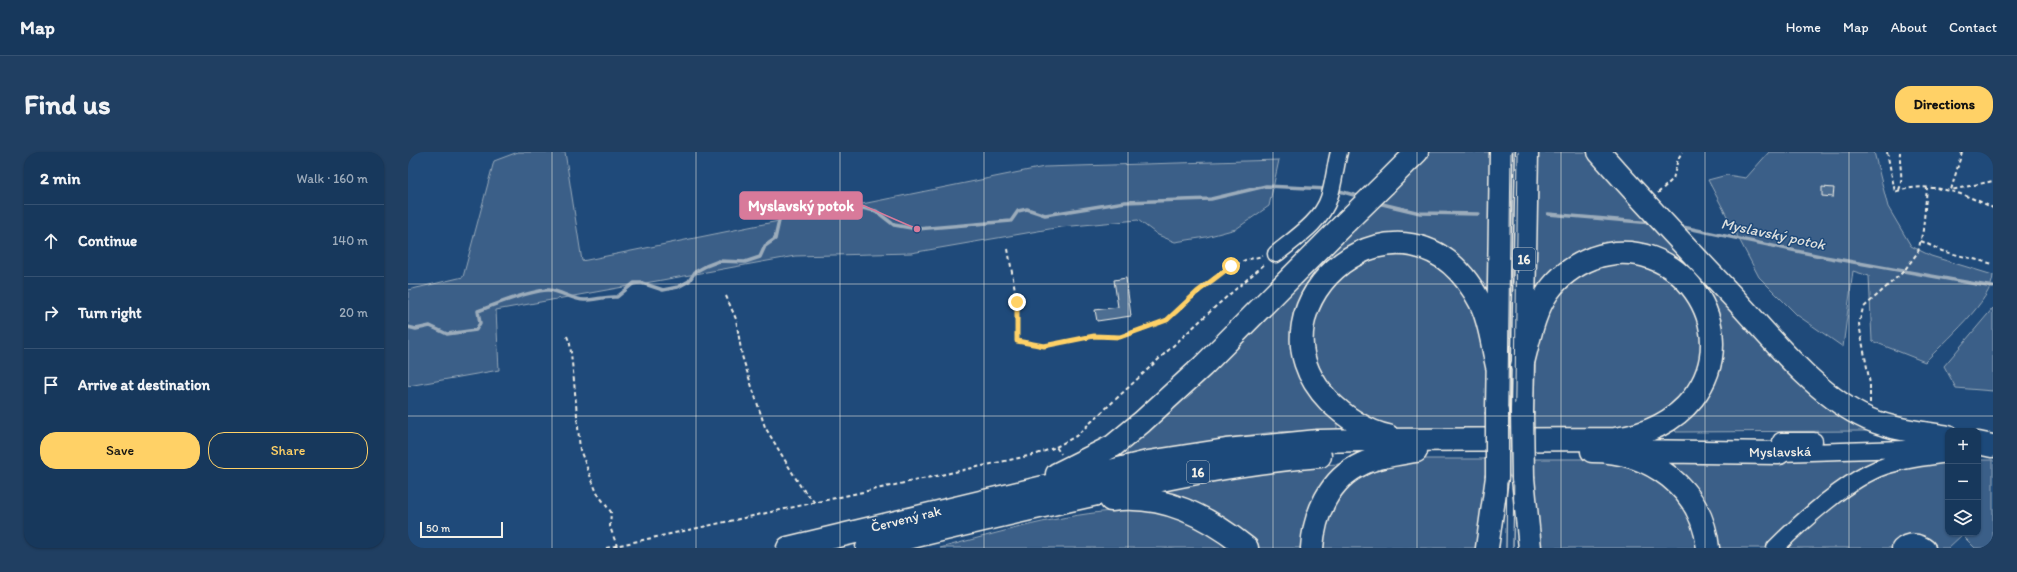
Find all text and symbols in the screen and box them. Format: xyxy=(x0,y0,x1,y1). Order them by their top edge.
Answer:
text: Map xyxy=(20,16,55,39)
text: Home xyxy=(1786,19,1821,36)
text: Map xyxy=(1843,19,1869,36)
text: About xyxy=(1891,19,1927,36)
text: Contact xyxy=(1949,19,1997,36)
button: Directions xyxy=(1895,86,1993,123)
text: Find us xyxy=(24,87,111,121)
text: 2 min xyxy=(40,168,80,188)
text: Walk · 160 m xyxy=(297,171,368,186)
callout: Myslavský potok xyxy=(740,192,862,219)
text: Myslavský potok xyxy=(748,197,854,216)
water label: Myslavský potok xyxy=(1719,214,1828,254)
icon: ahead xyxy=(40,230,62,252)
text: Continue xyxy=(78,232,137,250)
text: 140 m xyxy=(332,233,368,248)
road number: 16 xyxy=(1513,248,1535,270)
route start xyxy=(1222,257,1240,275)
route end xyxy=(1008,293,1026,311)
icon: right xyxy=(40,302,62,324)
text: Turn right xyxy=(78,304,142,322)
text: 20 m xyxy=(339,305,368,320)
icon: arrive xyxy=(40,374,62,396)
text: Arrive at destination xyxy=(78,376,210,394)
map controls xyxy=(1945,428,1981,536)
button: + xyxy=(1945,428,1981,464)
button: Save xyxy=(40,432,200,469)
button: Share xyxy=(208,432,368,469)
street label: Myslavská xyxy=(1749,443,1812,461)
road number: 16 xyxy=(1187,461,1209,483)
button: − xyxy=(1945,464,1981,500)
button: layers xyxy=(1945,500,1981,536)
street label: Červený rak xyxy=(869,502,943,536)
scale bar xyxy=(420,520,503,539)
text: 50 m xyxy=(426,522,450,535)

